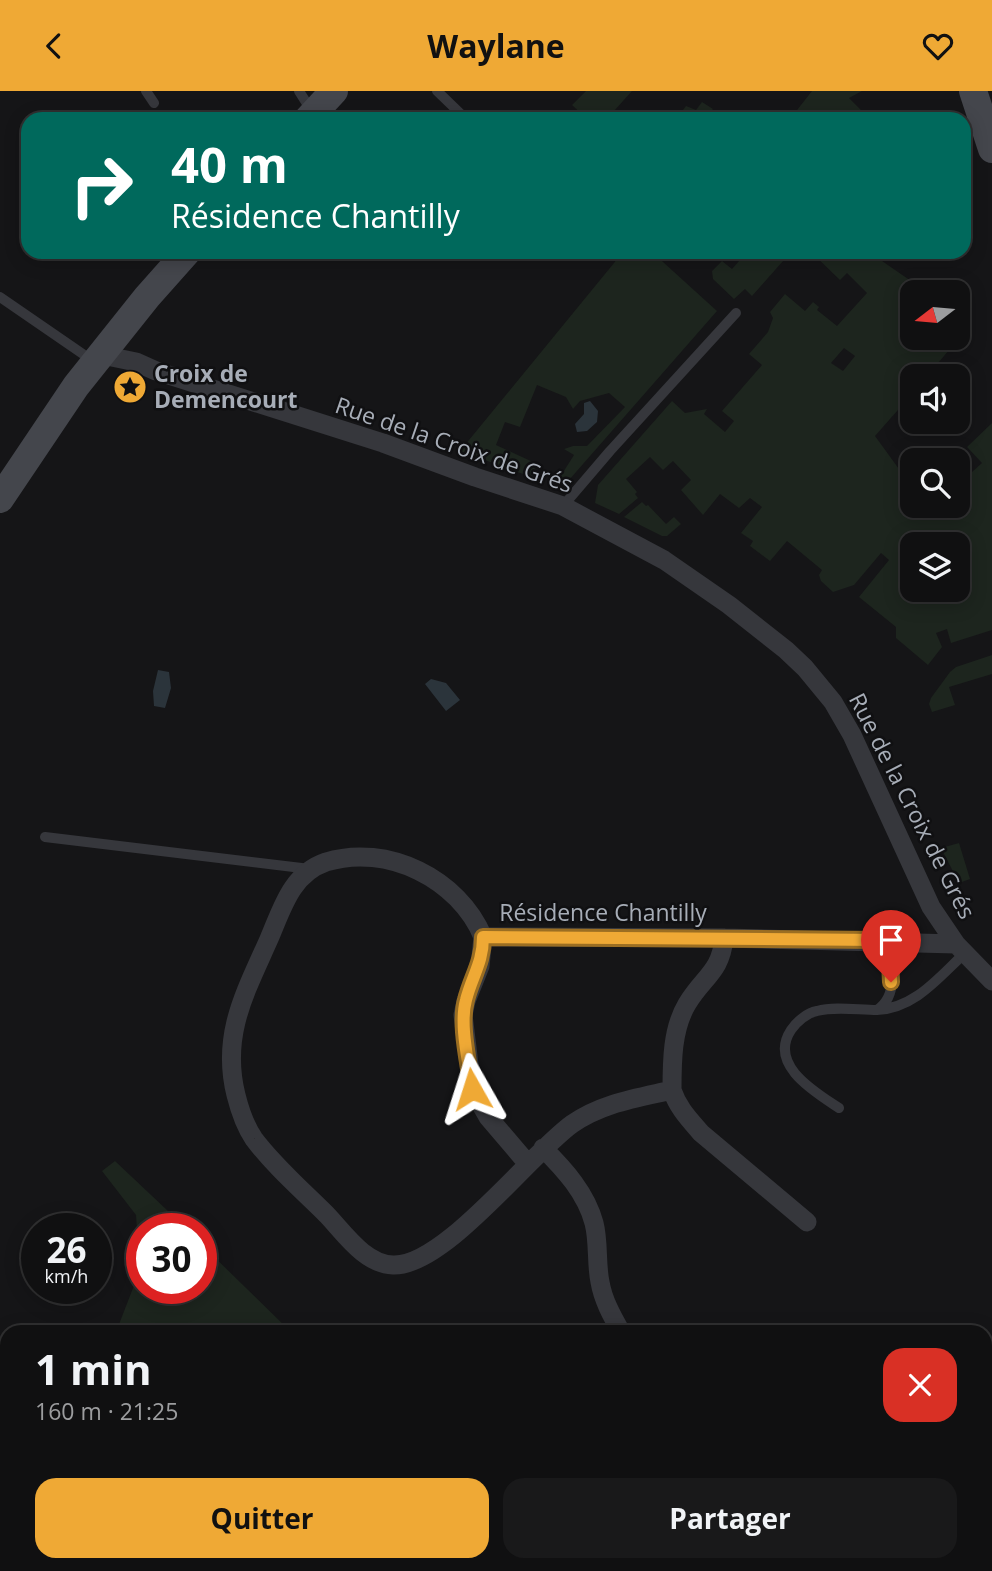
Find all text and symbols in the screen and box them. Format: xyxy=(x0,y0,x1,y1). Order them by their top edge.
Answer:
text: Waylane xyxy=(427,24,565,67)
icon: back xyxy=(35,27,73,65)
icon: heart xyxy=(919,27,957,65)
text: 40 m xyxy=(171,131,288,197)
icon: right xyxy=(56,140,147,231)
text: Résidence Chantilly xyxy=(171,194,460,237)
north arrow xyxy=(900,280,970,350)
map controls xyxy=(900,280,970,602)
place label: Croix de Demencourt xyxy=(154,357,298,415)
button: sound xyxy=(900,364,970,434)
place icon: Croix de Demencourt xyxy=(111,368,149,406)
street label: Rue de la Croix de Grés xyxy=(331,388,577,500)
button: search xyxy=(900,448,970,518)
button: layers xyxy=(900,532,970,602)
street label: Rue de la Croix de Grés xyxy=(842,687,984,924)
street label: Résidence Chantilly xyxy=(499,896,707,928)
pin xyxy=(861,910,921,982)
icon: arrive xyxy=(872,921,910,959)
position arrow xyxy=(435,1052,509,1126)
speed limit sign: 30 xyxy=(126,1213,217,1304)
text: 26 xyxy=(46,1226,87,1273)
text: km/h xyxy=(45,1264,88,1288)
text: 1 min xyxy=(35,1340,152,1397)
button: close xyxy=(883,1348,957,1422)
text: 160 m · 21:25 xyxy=(35,1395,178,1427)
button: Quitter xyxy=(35,1478,489,1558)
button: Partager xyxy=(503,1478,957,1558)

